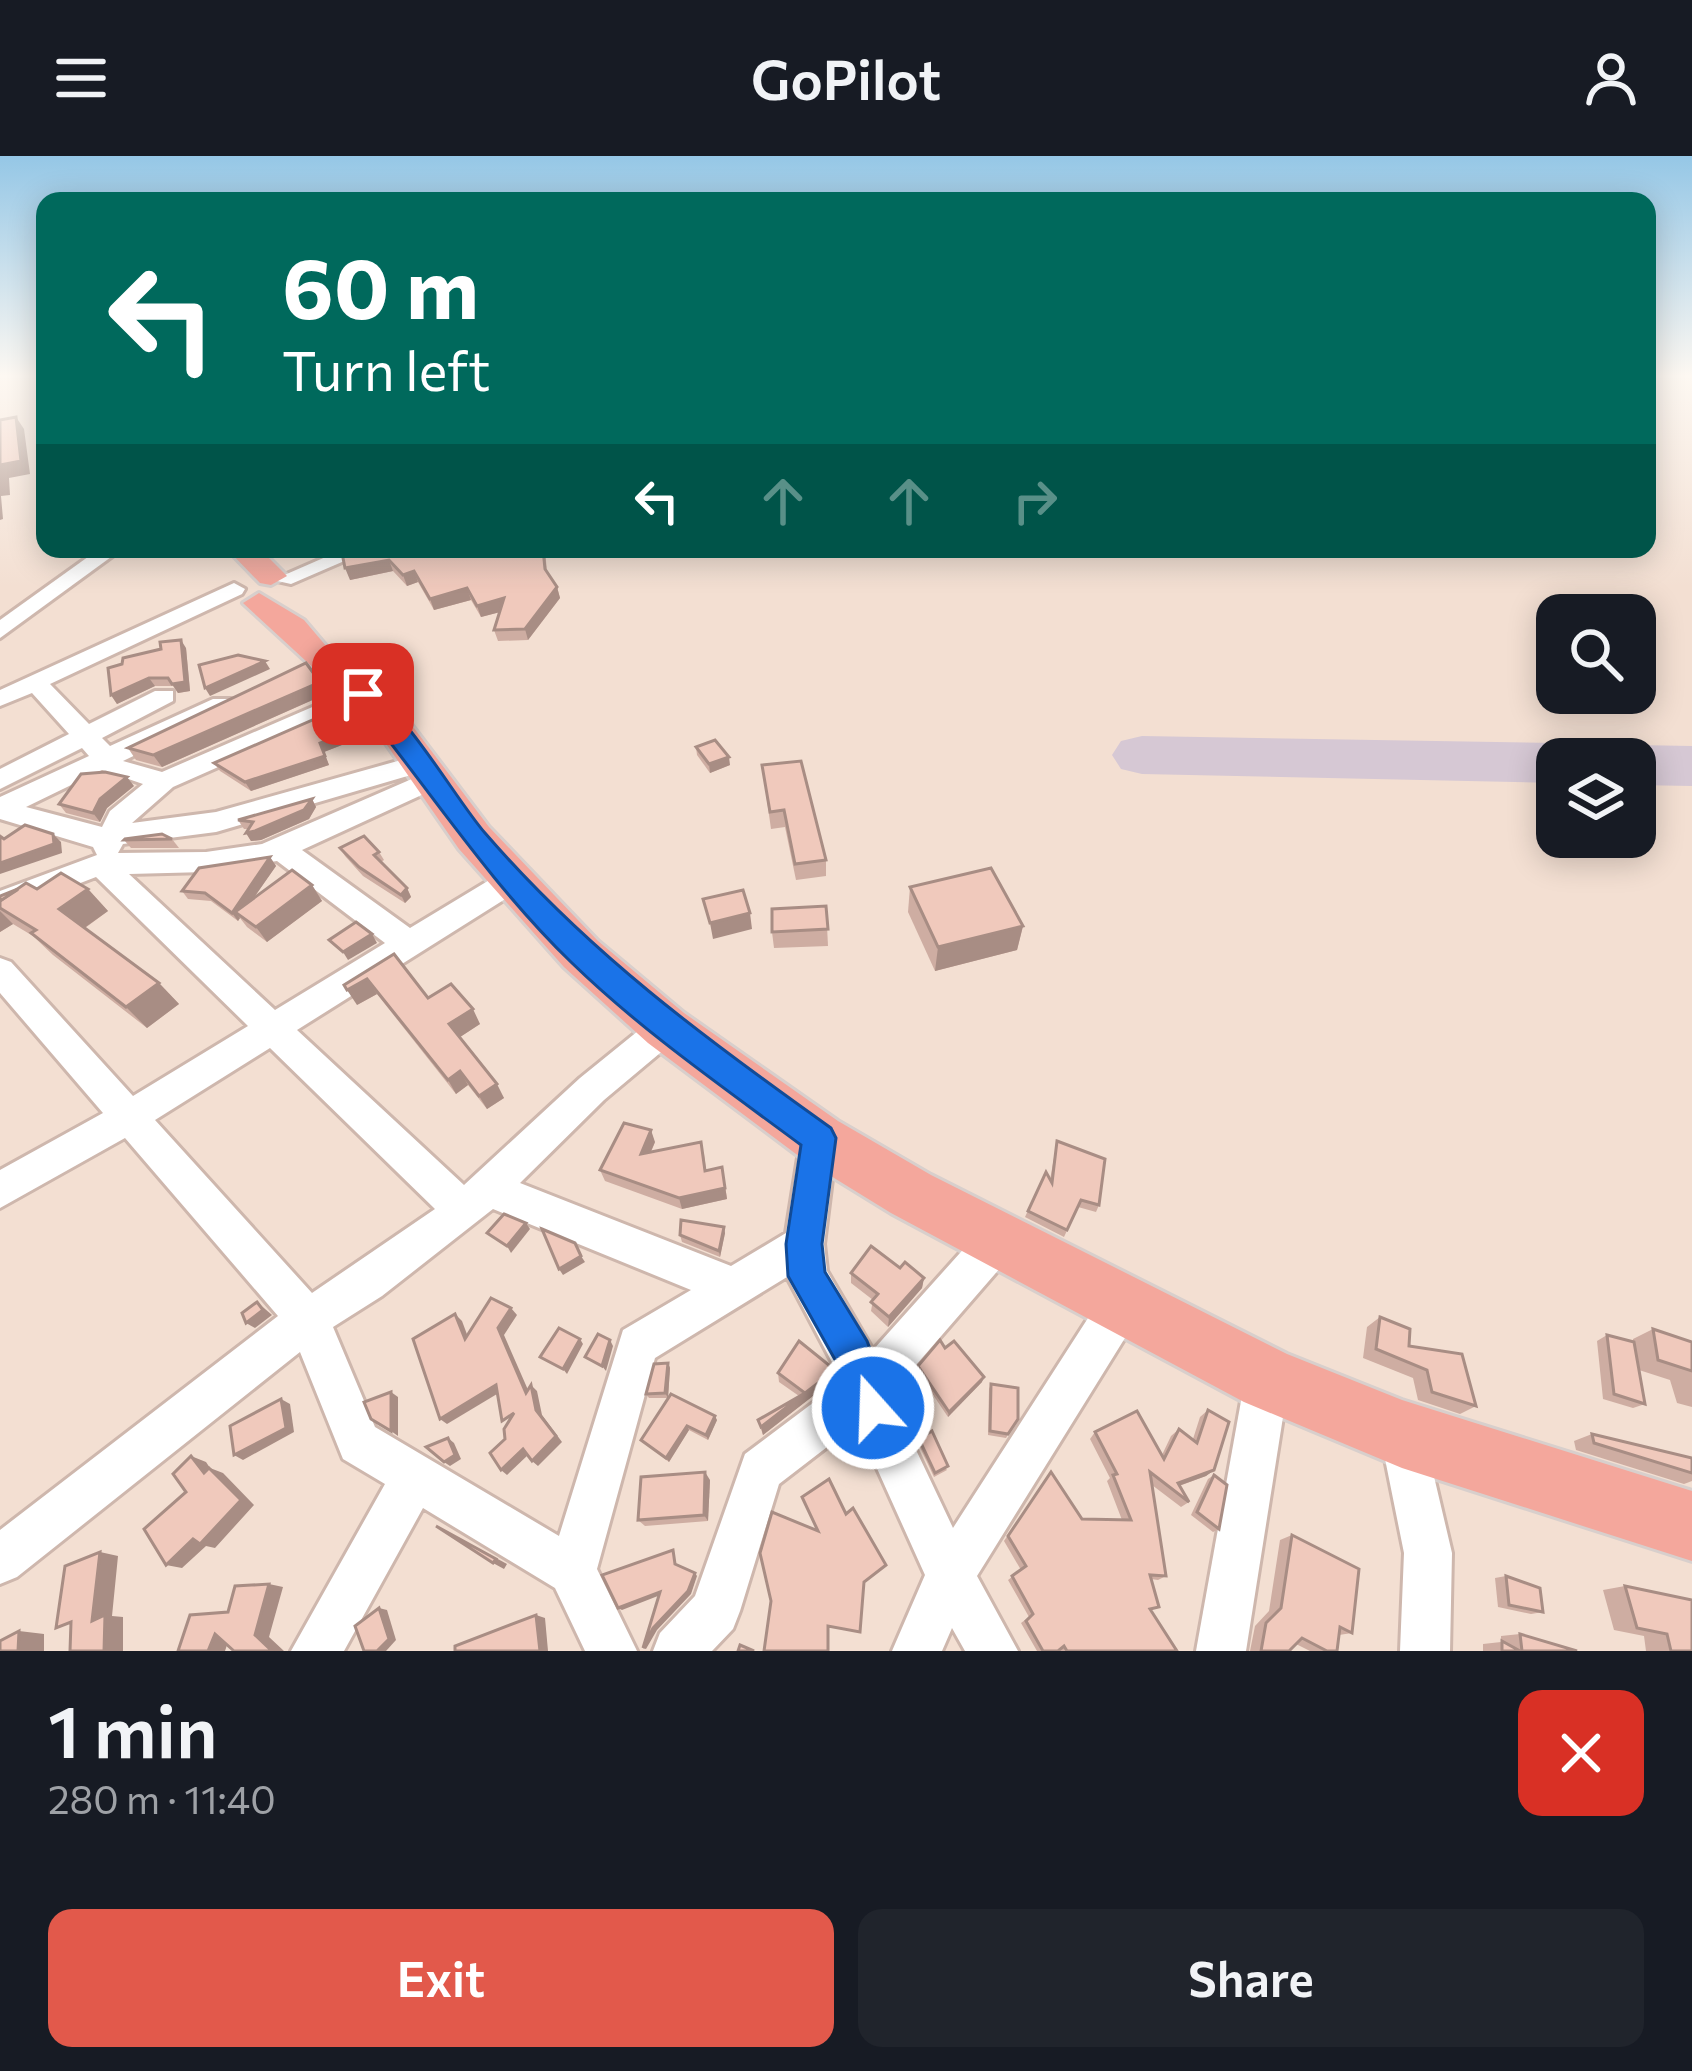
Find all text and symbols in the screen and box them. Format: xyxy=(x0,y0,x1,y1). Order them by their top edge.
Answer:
icon: menu xyxy=(48,45,114,111)
text: GoPilot xyxy=(751,45,941,111)
icon: person xyxy=(1578,45,1644,111)
text: 60 m xyxy=(282,234,479,336)
icon: left xyxy=(84,240,240,396)
text: Turn left xyxy=(282,336,490,402)
icon: left xyxy=(624,468,690,534)
icon: ahead xyxy=(750,468,816,534)
icon: ahead xyxy=(876,468,942,534)
icon: right xyxy=(1002,468,1068,534)
map controls xyxy=(1536,594,1656,858)
button: search xyxy=(1536,594,1656,714)
pin xyxy=(312,643,414,745)
icon: arrive xyxy=(330,661,396,727)
button: layers xyxy=(1536,738,1656,858)
position arrow xyxy=(810,1345,936,1471)
text: 1 min xyxy=(48,1685,218,1773)
button: close xyxy=(1518,1690,1644,1816)
text: 280 m · 11:40 xyxy=(48,1774,276,1822)
button: Exit xyxy=(48,1909,834,2047)
button: Share xyxy=(858,1909,1644,2047)

